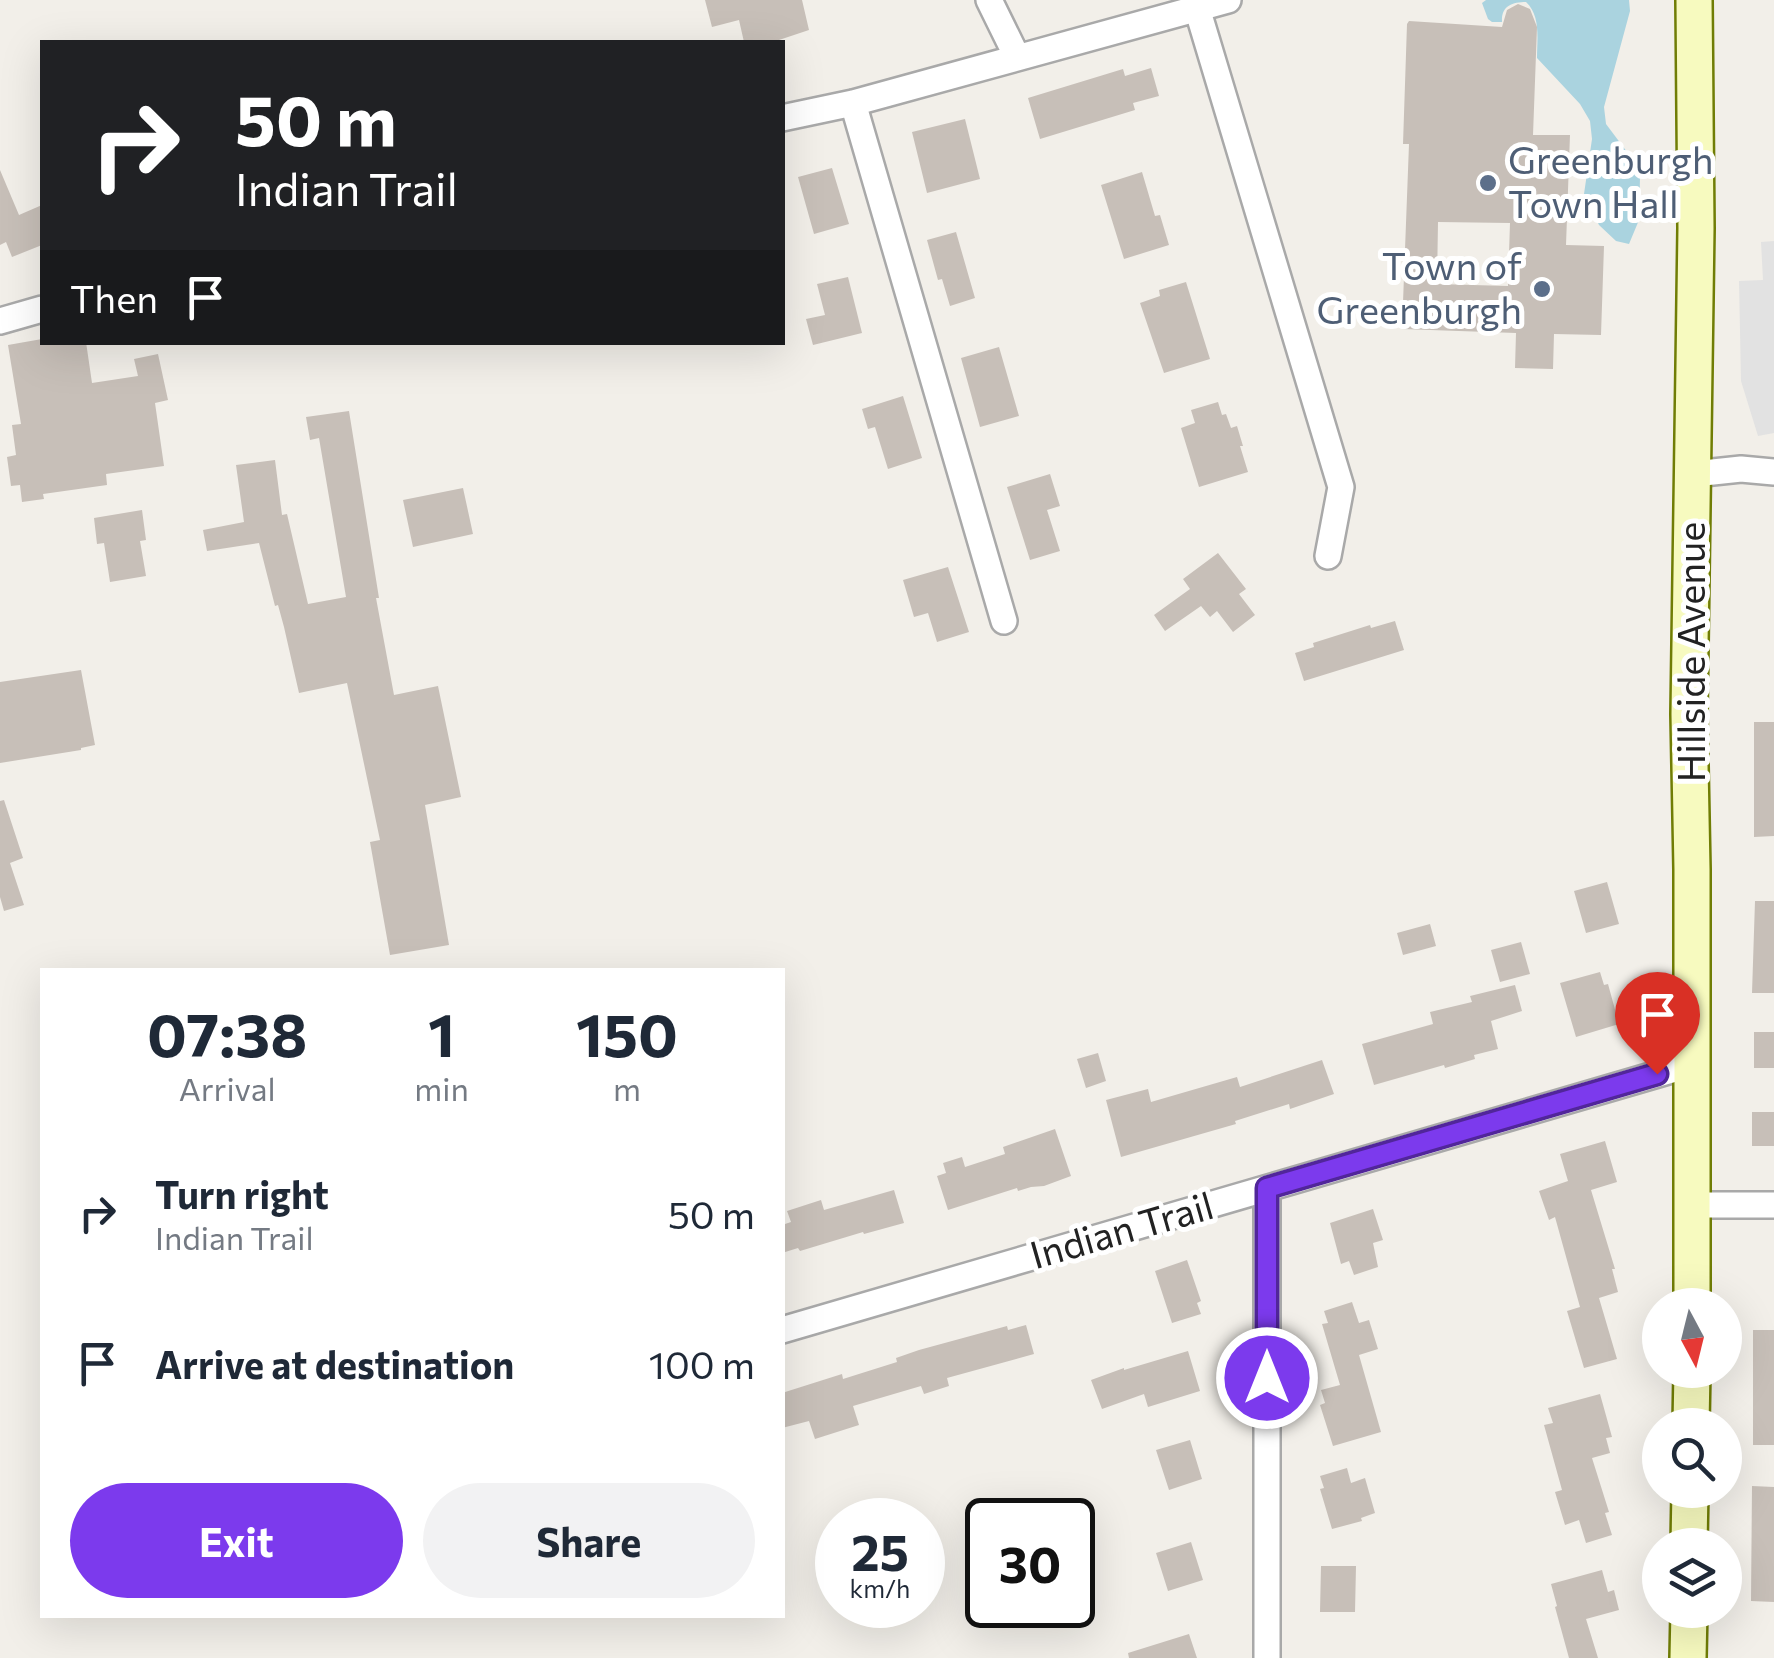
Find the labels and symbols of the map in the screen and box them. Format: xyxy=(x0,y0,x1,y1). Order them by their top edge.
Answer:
place label: Greenburgh Town Hall xyxy=(1508,135,1714,226)
marker: Greenburgh Town Hall xyxy=(1477,172,1499,194)
place label: Town of Greenburgh xyxy=(1317,241,1522,332)
marker: Town of Greenburgh xyxy=(1531,278,1553,300)
street label: Hillside Avenue xyxy=(1666,522,1713,782)
pin xyxy=(1615,972,1700,1075)
street label: Indian Trail xyxy=(1024,1180,1218,1277)
north arrow xyxy=(1642,1288,1742,1388)
position arrow xyxy=(1215,1326,1319,1430)
speed limit sign: 30 xyxy=(965,1498,1095,1628)

